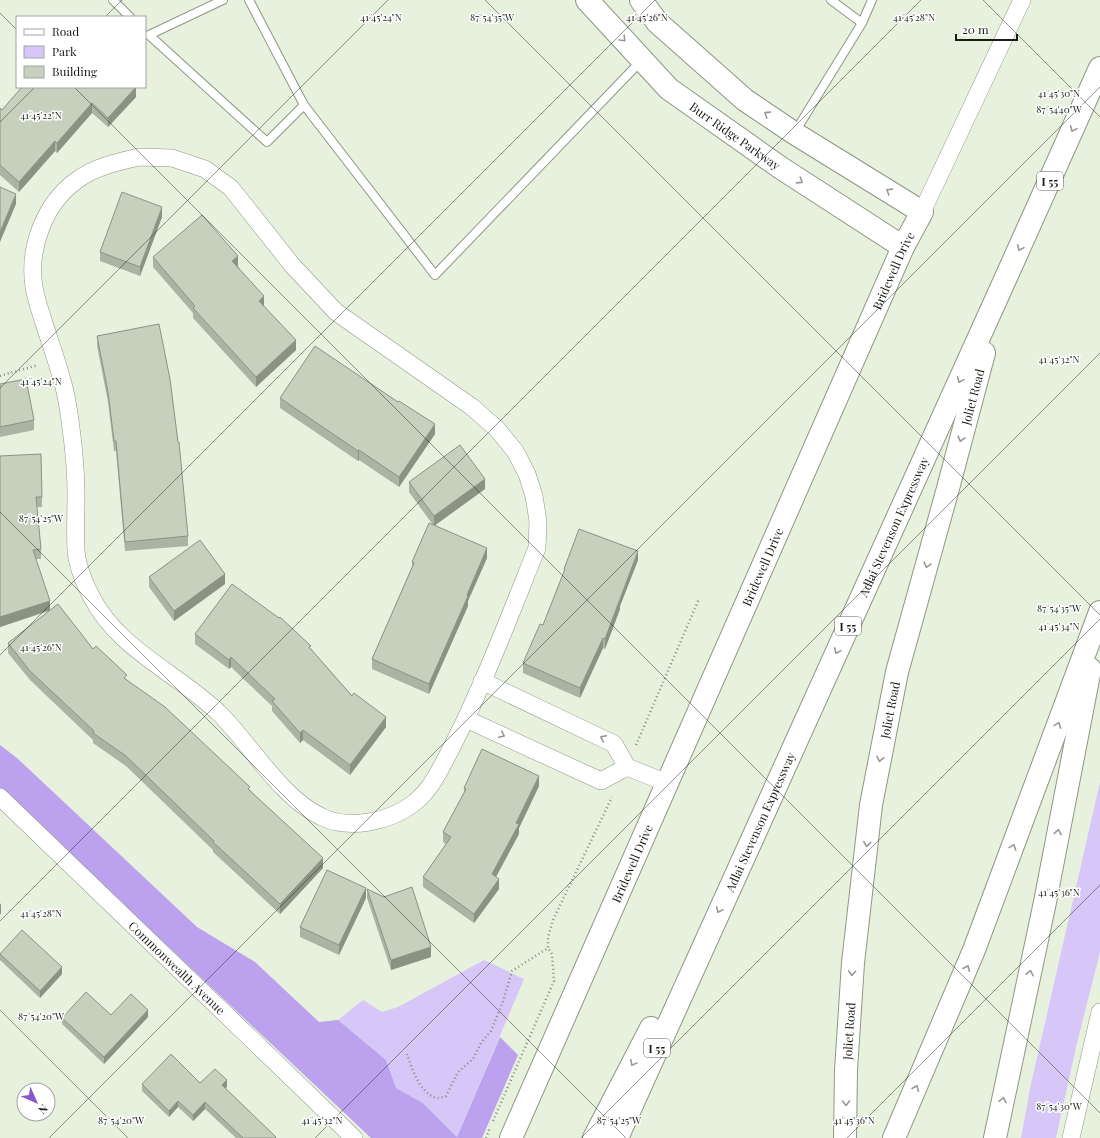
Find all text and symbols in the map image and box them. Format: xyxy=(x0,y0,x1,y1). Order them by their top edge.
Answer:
text: 41°45'24"N xyxy=(360,10,402,24)
text: 87°54'35"W xyxy=(470,10,515,24)
text: 41°45'26"N xyxy=(626,10,668,24)
text: 41°45'28"N xyxy=(893,10,935,24)
legend xyxy=(16,16,146,88)
scale bar xyxy=(956,16,1017,42)
text: 20 m xyxy=(962,21,989,37)
text: Road xyxy=(52,23,79,39)
one-way arrow xyxy=(618,34,625,42)
text: Park xyxy=(52,43,77,59)
text: Building xyxy=(52,63,98,79)
text: 41°45'30"N xyxy=(1038,86,1080,100)
street label: Burr Ridge Parkway xyxy=(687,98,784,173)
text: 87°54'40"W xyxy=(1036,102,1083,116)
text: 41°45'22"N xyxy=(20,108,62,122)
one-way arrow xyxy=(764,112,771,119)
one-way arrow xyxy=(1070,125,1078,133)
road number: I 55 xyxy=(1037,172,1063,190)
one-way arrow xyxy=(796,176,803,183)
one-way arrow xyxy=(886,188,893,196)
street label: Bridewell Drive xyxy=(869,229,918,312)
one-way arrow xyxy=(1017,244,1025,251)
text: 41°45'32"N xyxy=(1038,352,1080,366)
street label: Joliet Road xyxy=(957,367,987,428)
text: 41°45'24"N xyxy=(20,374,62,388)
one-way arrow xyxy=(957,376,965,383)
one-way arrow xyxy=(957,436,966,443)
street label: Adlai Stevenson Expressway xyxy=(854,454,932,600)
text: 87°54'25"W xyxy=(19,511,64,525)
street label: Bridewell Drive xyxy=(738,525,786,608)
one-way arrow xyxy=(923,561,932,568)
text: 87°54'35"W xyxy=(1037,601,1082,615)
road number: I 55 xyxy=(835,617,861,635)
text: 41°45'34"N xyxy=(1038,619,1080,633)
text: 41°45'26"N xyxy=(20,640,62,654)
one-way arrow xyxy=(834,647,842,655)
street label: Joliet Road xyxy=(876,680,903,741)
one-way arrow xyxy=(1054,722,1062,729)
one-way arrow xyxy=(497,730,505,738)
one-way arrow xyxy=(599,735,607,743)
street label: Adlai Stevenson Expressway xyxy=(721,749,799,895)
one-way arrow xyxy=(876,756,885,762)
street label: Bridewell Drive xyxy=(608,822,656,905)
one-way arrow xyxy=(1054,828,1062,835)
one-way arrow xyxy=(863,841,872,847)
one-way arrow xyxy=(1008,843,1016,850)
text: 41°45'36"N xyxy=(1038,885,1080,899)
one-way arrow xyxy=(716,905,724,913)
text: 41°45'28"N xyxy=(20,906,62,920)
street label: Commonwealth Avenue xyxy=(126,918,229,1018)
one-way arrow xyxy=(962,965,970,972)
one-way arrow xyxy=(848,970,857,976)
one-way arrow xyxy=(1025,970,1033,976)
street label: Joliet Road xyxy=(839,1002,858,1061)
text: 87°54'20"W xyxy=(18,1009,65,1023)
road number: I 55 xyxy=(644,1039,670,1057)
one-way arrow xyxy=(630,1059,638,1066)
north arrow xyxy=(16,1082,56,1122)
one-way arrow xyxy=(912,1085,920,1092)
one-way arrow xyxy=(998,1097,1006,1103)
text: 87°54'30"W xyxy=(1036,1099,1083,1113)
one-way arrow xyxy=(841,1100,850,1106)
text: N xyxy=(35,1101,52,1118)
text: 87°54'20"W xyxy=(98,1113,145,1127)
text: 41°45'32"N xyxy=(301,1113,343,1127)
text: 87°54'25"W xyxy=(597,1113,642,1127)
text: 41°45'36"N xyxy=(833,1113,875,1127)

